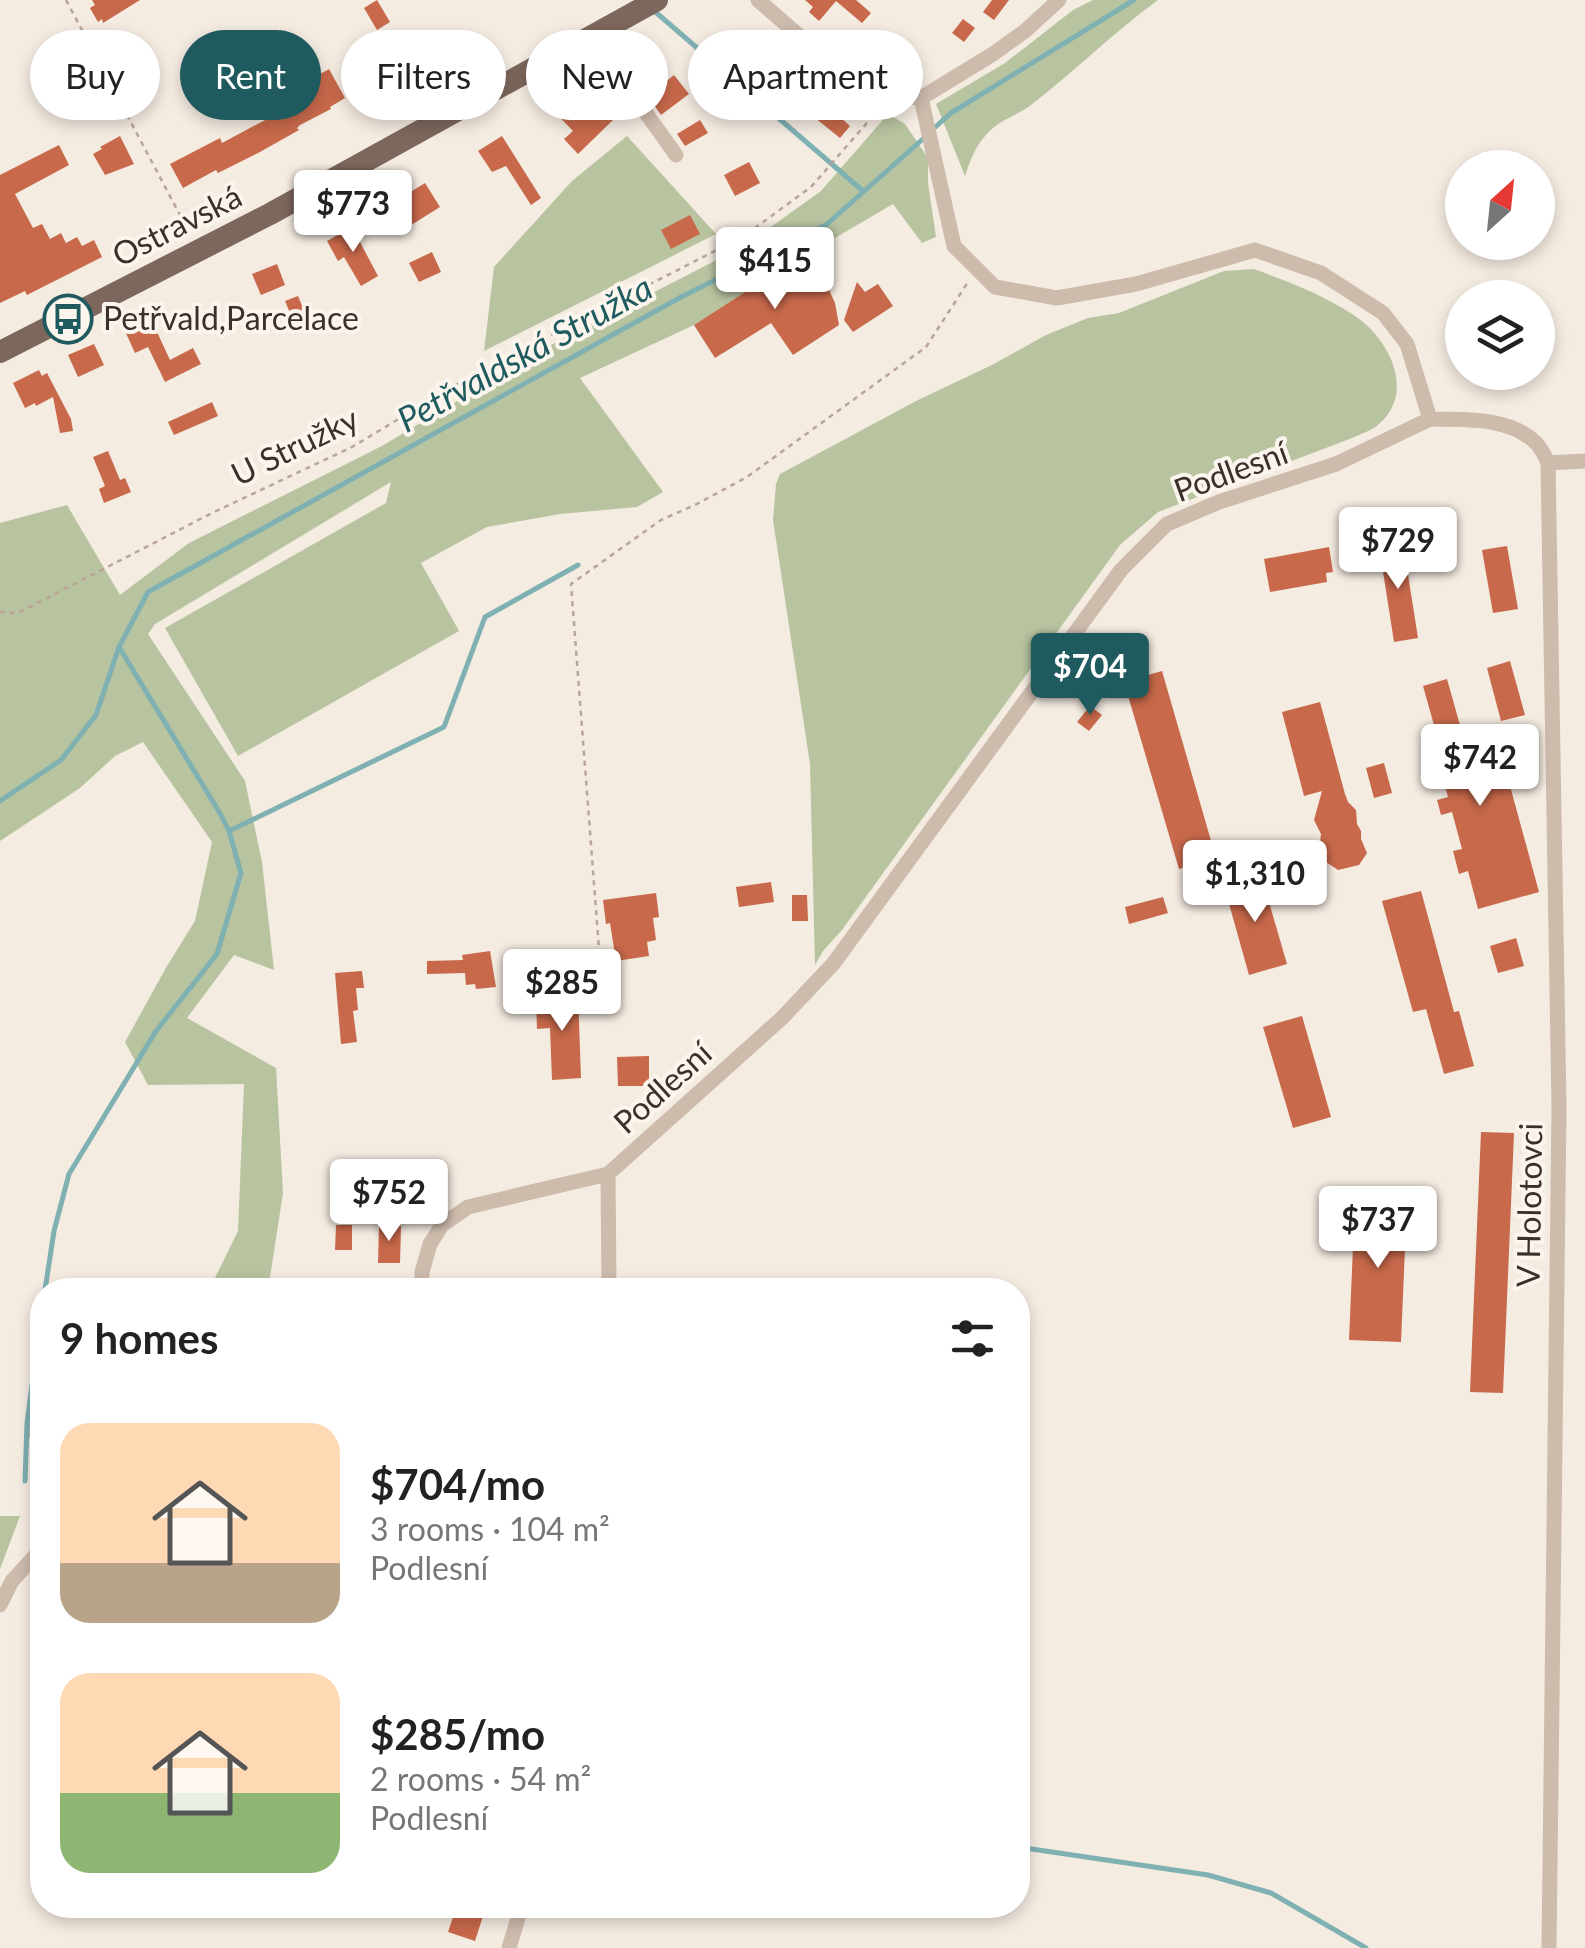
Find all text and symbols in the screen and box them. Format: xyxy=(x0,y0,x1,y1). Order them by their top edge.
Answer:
chip: Buy xyxy=(30,30,160,120)
chip: Rent xyxy=(180,30,321,120)
chip: Filters xyxy=(341,30,506,120)
chip: New xyxy=(526,30,668,120)
chip: Apartment xyxy=(688,30,923,120)
north arrow xyxy=(1445,150,1555,260)
map controls xyxy=(1445,150,1555,390)
pin: $773 xyxy=(294,170,412,255)
street label: Ostravská xyxy=(105,176,247,274)
text: $773 xyxy=(316,183,390,222)
pin: $415 xyxy=(716,227,834,312)
text: $415 xyxy=(738,240,812,279)
water label: Petřvaldská Stružka xyxy=(389,265,659,440)
button: layers xyxy=(1445,280,1555,390)
bus stop icon: Petřvald,Parcelace xyxy=(42,293,94,345)
place label: Petřvald,Parcelace xyxy=(103,298,359,337)
street label: U Stružky xyxy=(224,398,365,493)
street label: Podlesní xyxy=(1168,432,1294,509)
pin: $729 xyxy=(1339,507,1457,592)
text: $729 xyxy=(1361,520,1435,559)
pin: $704 xyxy=(1031,633,1149,718)
text: $704 xyxy=(1053,646,1127,685)
pin: $742 xyxy=(1421,724,1539,809)
text: $742 xyxy=(1443,737,1517,776)
pin: $1,310 xyxy=(1174,840,1336,925)
text: $1,310 xyxy=(1205,853,1305,892)
pin: $285 xyxy=(503,949,621,1034)
text: $285 xyxy=(525,962,599,1001)
street label: Podlesní xyxy=(605,1032,720,1141)
street label: V Holotovci xyxy=(1508,1122,1549,1287)
pin: $752 xyxy=(330,1159,448,1244)
text: $752 xyxy=(352,1172,426,1211)
pin: $737 xyxy=(1319,1186,1437,1271)
text: $737 xyxy=(1341,1199,1415,1238)
icon: filters xyxy=(945,1311,1000,1366)
text: 9 homes xyxy=(60,1313,218,1363)
text: $704/mo xyxy=(370,1459,545,1509)
icon: home xyxy=(140,1463,260,1583)
text: 3 rooms · 104 m² xyxy=(370,1509,610,1548)
text: Podlesní xyxy=(370,1548,488,1587)
text: $285/mo xyxy=(370,1709,545,1759)
icon: home xyxy=(140,1713,260,1833)
text: 2 rooms · 54 m² xyxy=(370,1759,591,1798)
text: Podlesní xyxy=(370,1798,488,1837)

